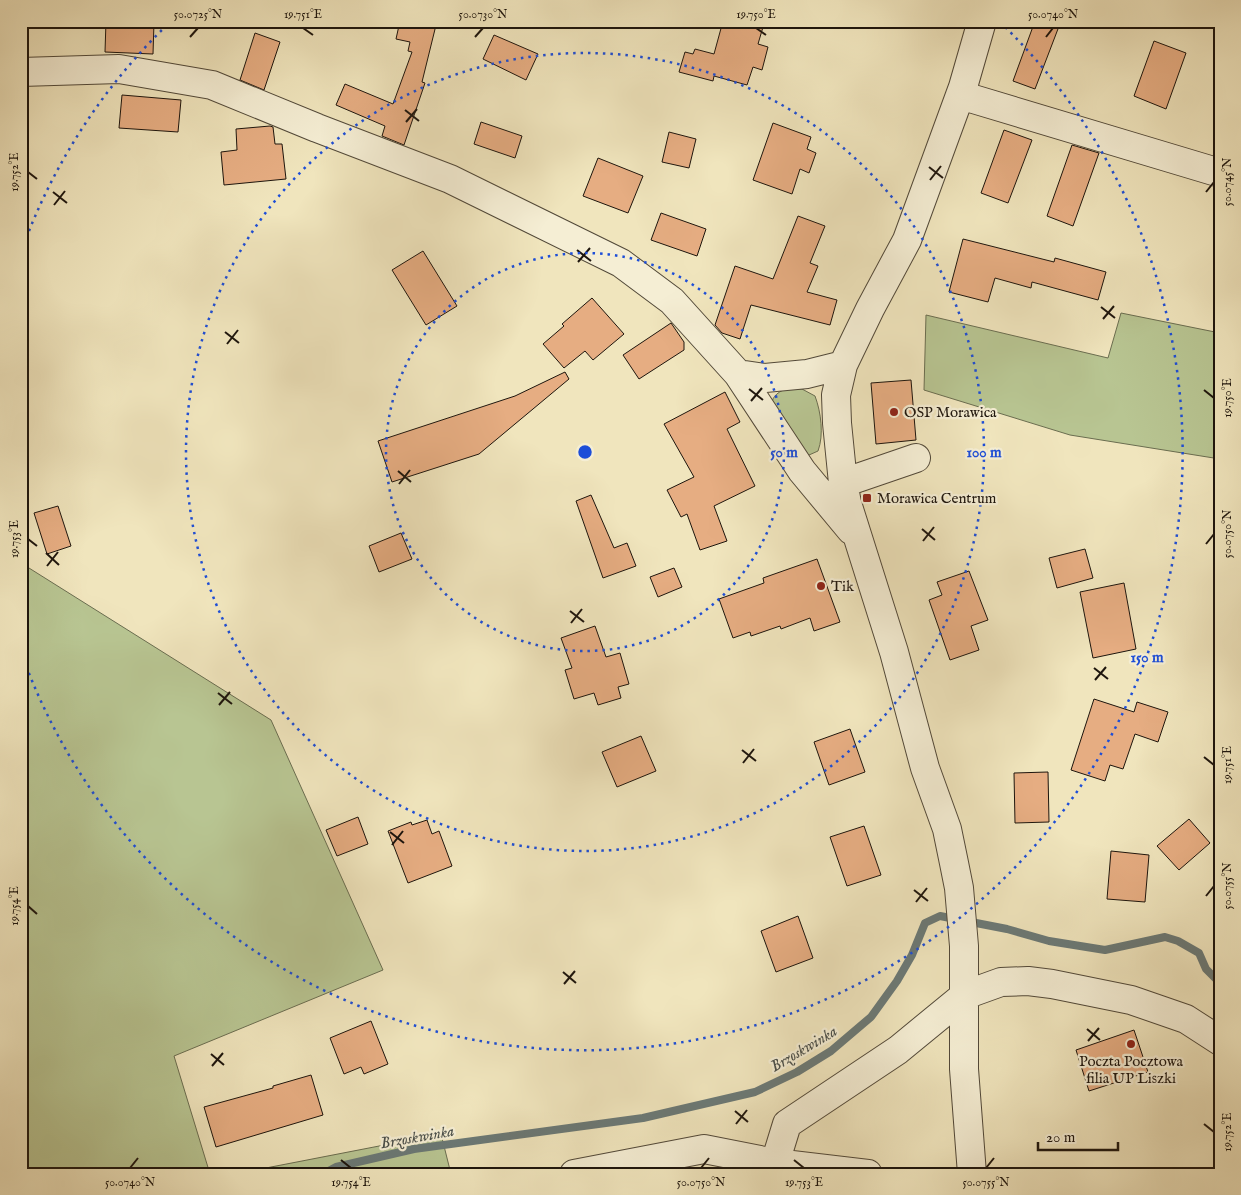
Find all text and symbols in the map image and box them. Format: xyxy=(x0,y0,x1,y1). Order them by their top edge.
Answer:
text: 50.0725°N xyxy=(174,7,223,22)
text: 19.751°E xyxy=(284,7,322,22)
text: 50.0730°N xyxy=(459,7,508,22)
text: 19.750°E xyxy=(736,7,776,22)
text: 50.0740°N xyxy=(1028,7,1079,22)
text: 19.752°E xyxy=(7,152,22,192)
text: 50.0745°N xyxy=(1220,157,1235,206)
text: 19.750°E xyxy=(1220,378,1235,418)
place label: OSP Morawica xyxy=(904,403,997,422)
marker: OSP Morawica xyxy=(888,406,900,418)
centre of rings xyxy=(576,443,594,461)
text: 50 m xyxy=(770,443,798,462)
text: 100 m xyxy=(966,443,1002,462)
place label: Morawica Centrum xyxy=(877,489,997,508)
marker: Morawica Centrum xyxy=(861,492,873,504)
text: 50.0750°N xyxy=(1220,509,1235,558)
text: 19.753°E xyxy=(7,520,22,558)
place label: Tik xyxy=(831,577,855,596)
marker: Tik xyxy=(815,580,827,592)
text: 150 m xyxy=(1130,648,1164,667)
text: 19.751°E xyxy=(1220,746,1235,784)
text: 50.0755°N xyxy=(1220,862,1235,910)
text: 19.754°E xyxy=(7,886,22,926)
water label: Brzoskwinka xyxy=(767,1022,841,1077)
marker: Poczta Pocztowa filia UP Liszki xyxy=(1125,1038,1137,1050)
place label: Poczta Pocztowa filia UP Liszki xyxy=(1079,1052,1183,1088)
text: 19.752°E xyxy=(1220,1112,1235,1152)
scale bar xyxy=(1038,1120,1118,1152)
water label: Brzoskwinka xyxy=(379,1122,456,1154)
text: 20 m xyxy=(1046,1128,1076,1147)
text: 50.0740°N xyxy=(105,1175,156,1190)
text: 19.754°E xyxy=(331,1175,371,1190)
text: 50.0750°N xyxy=(677,1175,726,1190)
text: 19.753°E xyxy=(785,1175,823,1190)
text: 50.0755°N xyxy=(962,1175,1010,1190)

